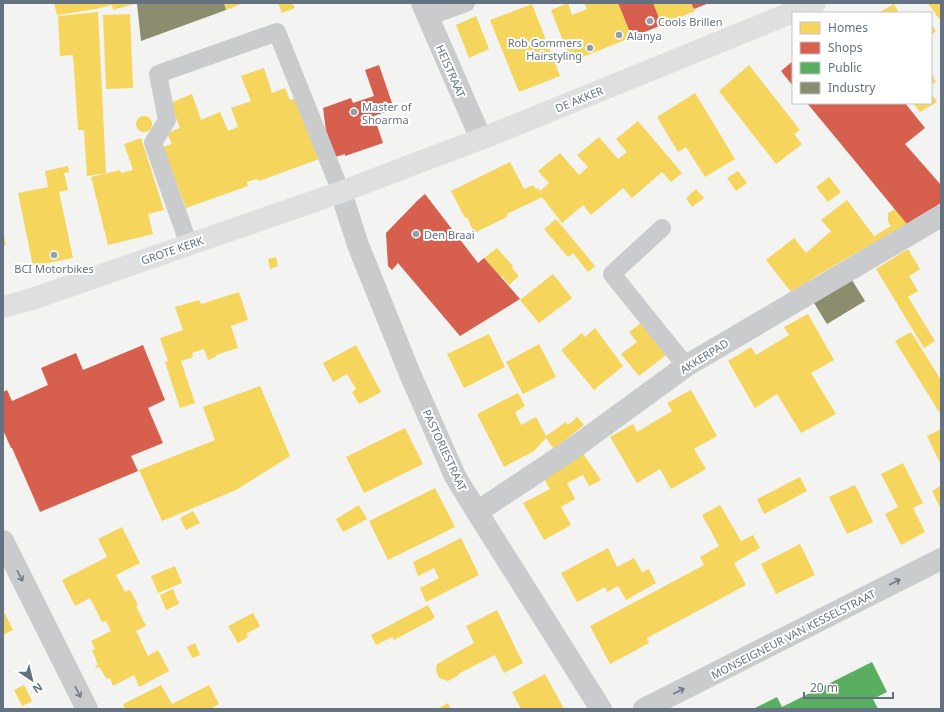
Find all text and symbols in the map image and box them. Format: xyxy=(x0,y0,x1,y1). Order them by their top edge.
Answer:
legend xyxy=(792,12,932,104)
place label: Cools Brillen xyxy=(658,14,722,29)
marker: Cools Brillen xyxy=(645,16,655,26)
text: Homes xyxy=(828,19,868,36)
place label: Alanya xyxy=(627,28,662,43)
marker: Alanya xyxy=(614,30,624,40)
place label: Rob Gommers Hairstyling xyxy=(508,35,582,63)
text: Shops xyxy=(828,39,863,56)
street label: HEISTRAAT xyxy=(433,42,469,100)
marker: Rob Gommers Hairstyling xyxy=(585,43,595,53)
text: Public xyxy=(828,59,862,76)
text: Industry xyxy=(828,79,876,96)
street label: DE AKKER xyxy=(553,83,605,115)
place label: Master of Shoarma xyxy=(362,99,413,127)
marker: Master of Shoarma xyxy=(349,107,359,117)
place label: Den Braai xyxy=(424,227,475,242)
marker: Den Braai xyxy=(411,229,421,239)
street label: GROTE KERK xyxy=(139,232,205,268)
marker: BCI Motorbikes xyxy=(49,250,59,260)
place label: BCI Motorbikes xyxy=(14,261,94,276)
street label: AKKERPAD xyxy=(677,335,731,377)
street label: PASTORIESTRAAT xyxy=(419,407,471,493)
one-way arrow xyxy=(17,570,24,582)
one-way arrow xyxy=(889,578,901,586)
street label: MONSEIGNEUR VAN KESSELSTRAAT xyxy=(708,586,878,682)
north arrow xyxy=(12,660,52,700)
scale bar xyxy=(804,674,893,700)
text: 20 m xyxy=(810,679,838,696)
text: N xyxy=(30,680,46,697)
one-way arrow xyxy=(75,686,83,698)
one-way arrow xyxy=(673,687,685,695)

